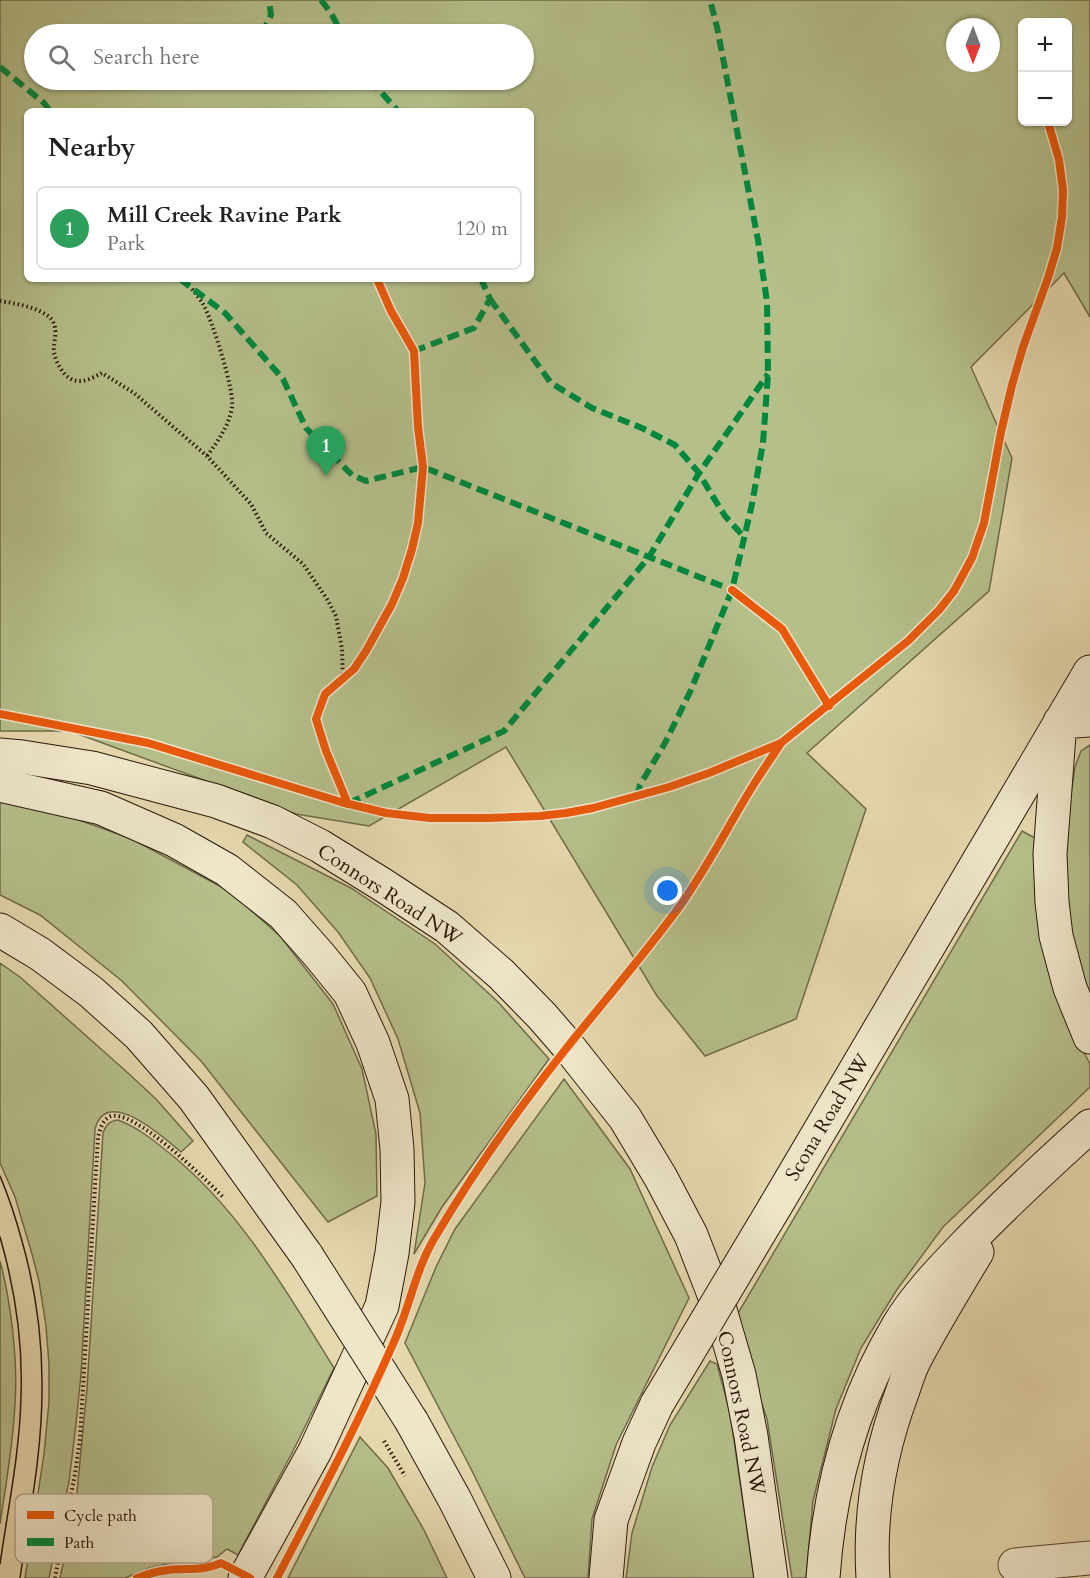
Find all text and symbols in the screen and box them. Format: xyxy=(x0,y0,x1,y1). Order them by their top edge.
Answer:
north arrow xyxy=(946,18,1000,72)
map controls xyxy=(1018,18,1072,126)
button: + xyxy=(1018,18,1072,72)
search box xyxy=(24,24,534,90)
icon: search xyxy=(45,41,78,74)
text: Search here xyxy=(93,42,200,72)
button: − xyxy=(1018,72,1072,126)
text: Nearby xyxy=(48,130,136,165)
text: Mill Creek Ravine Park xyxy=(107,200,342,230)
text: 1 xyxy=(64,215,75,242)
text: 120 m xyxy=(455,215,508,242)
text: Park xyxy=(107,230,145,257)
pin: 1 xyxy=(306,426,346,476)
street label: Connors Road NW xyxy=(312,837,468,952)
your location xyxy=(653,876,682,905)
street label: Scona Road NW xyxy=(779,1048,877,1186)
street label: Connors Road NW xyxy=(711,1328,772,1499)
legend xyxy=(15,1494,213,1563)
text: Cycle path xyxy=(64,1505,137,1527)
text: Path xyxy=(64,1532,94,1554)

